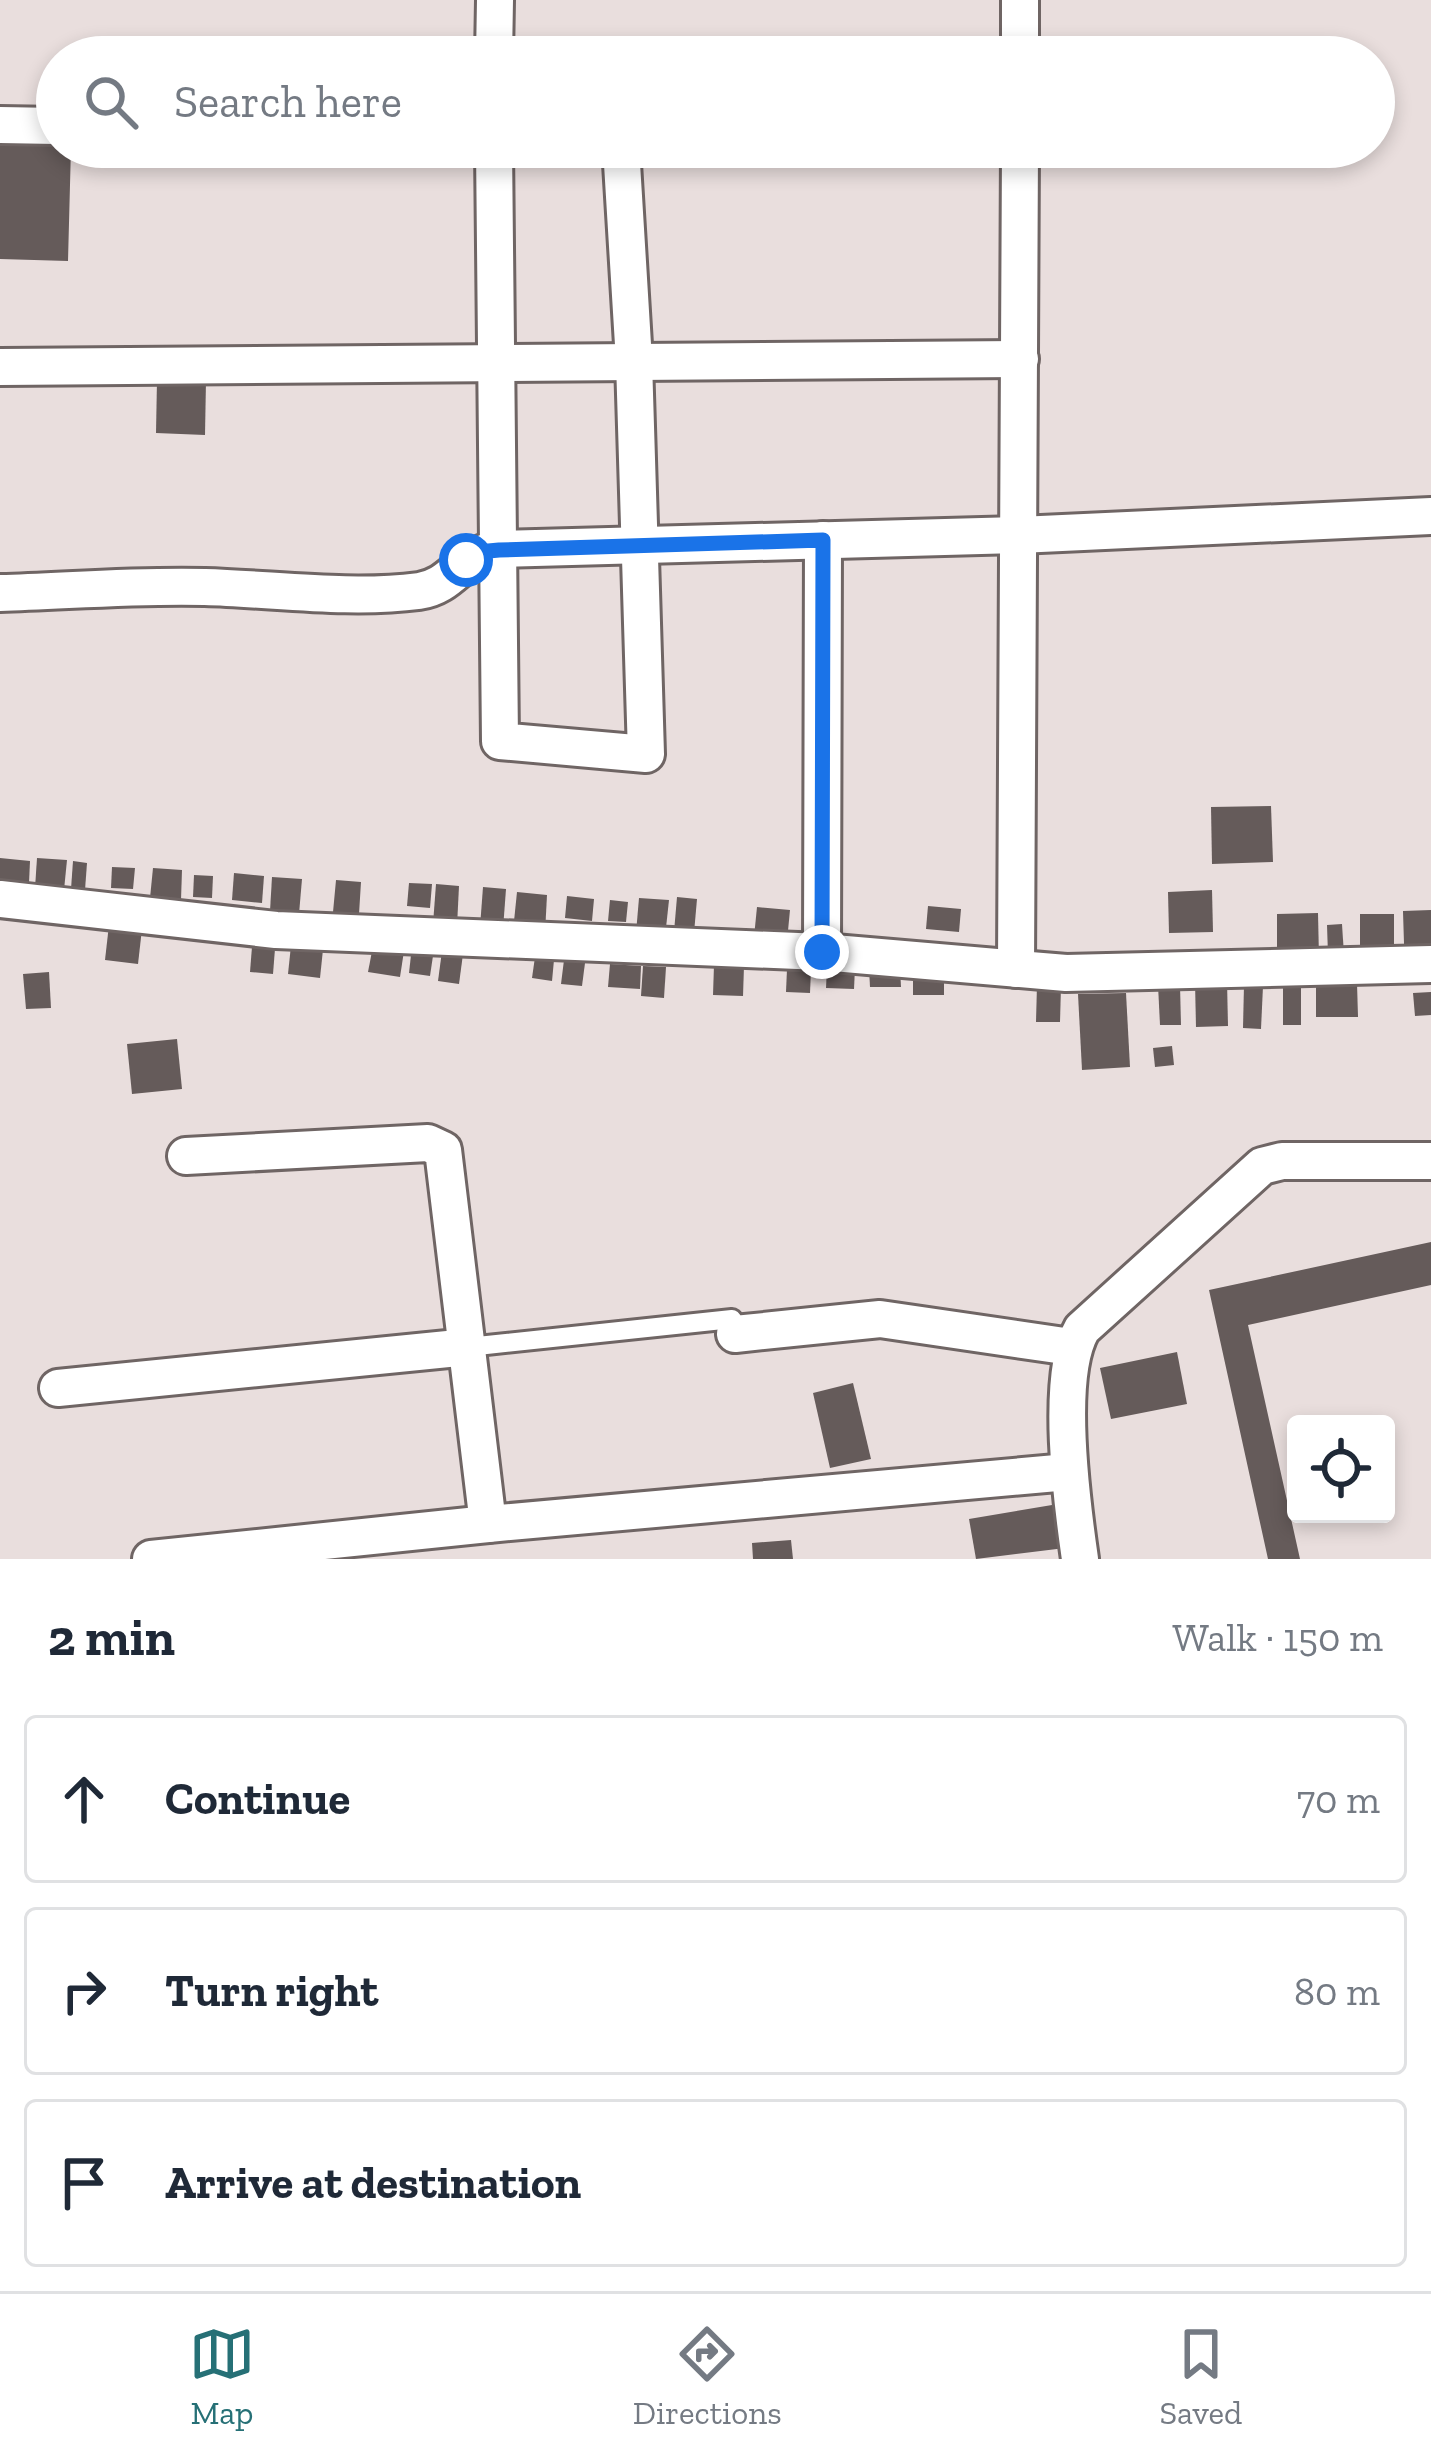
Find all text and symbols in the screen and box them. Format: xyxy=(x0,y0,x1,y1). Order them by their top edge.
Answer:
search box xyxy=(36,36,1395,168)
icon: search xyxy=(78,69,144,135)
text: Search here xyxy=(174,75,402,129)
route start xyxy=(439,533,493,587)
route end xyxy=(795,925,849,979)
map controls xyxy=(1287,1415,1395,1523)
button: locate xyxy=(1287,1415,1395,1523)
text: 2 min xyxy=(48,1607,175,1668)
text: Walk · 150 m xyxy=(1173,1614,1383,1661)
icon: ahead xyxy=(51,1766,117,1832)
text: Continue xyxy=(165,1772,350,1826)
text: 70 m xyxy=(1297,1776,1380,1823)
icon: right xyxy=(51,1958,117,2024)
text: Turn right xyxy=(165,1964,378,2018)
text: 80 m xyxy=(1294,1968,1380,2015)
icon: arrive xyxy=(51,2150,117,2216)
text: Arrive at destination xyxy=(165,2156,581,2210)
tab: Map xyxy=(189,2321,255,2432)
tab: Directions xyxy=(633,2321,782,2432)
tab: Saved xyxy=(1159,2321,1242,2432)

